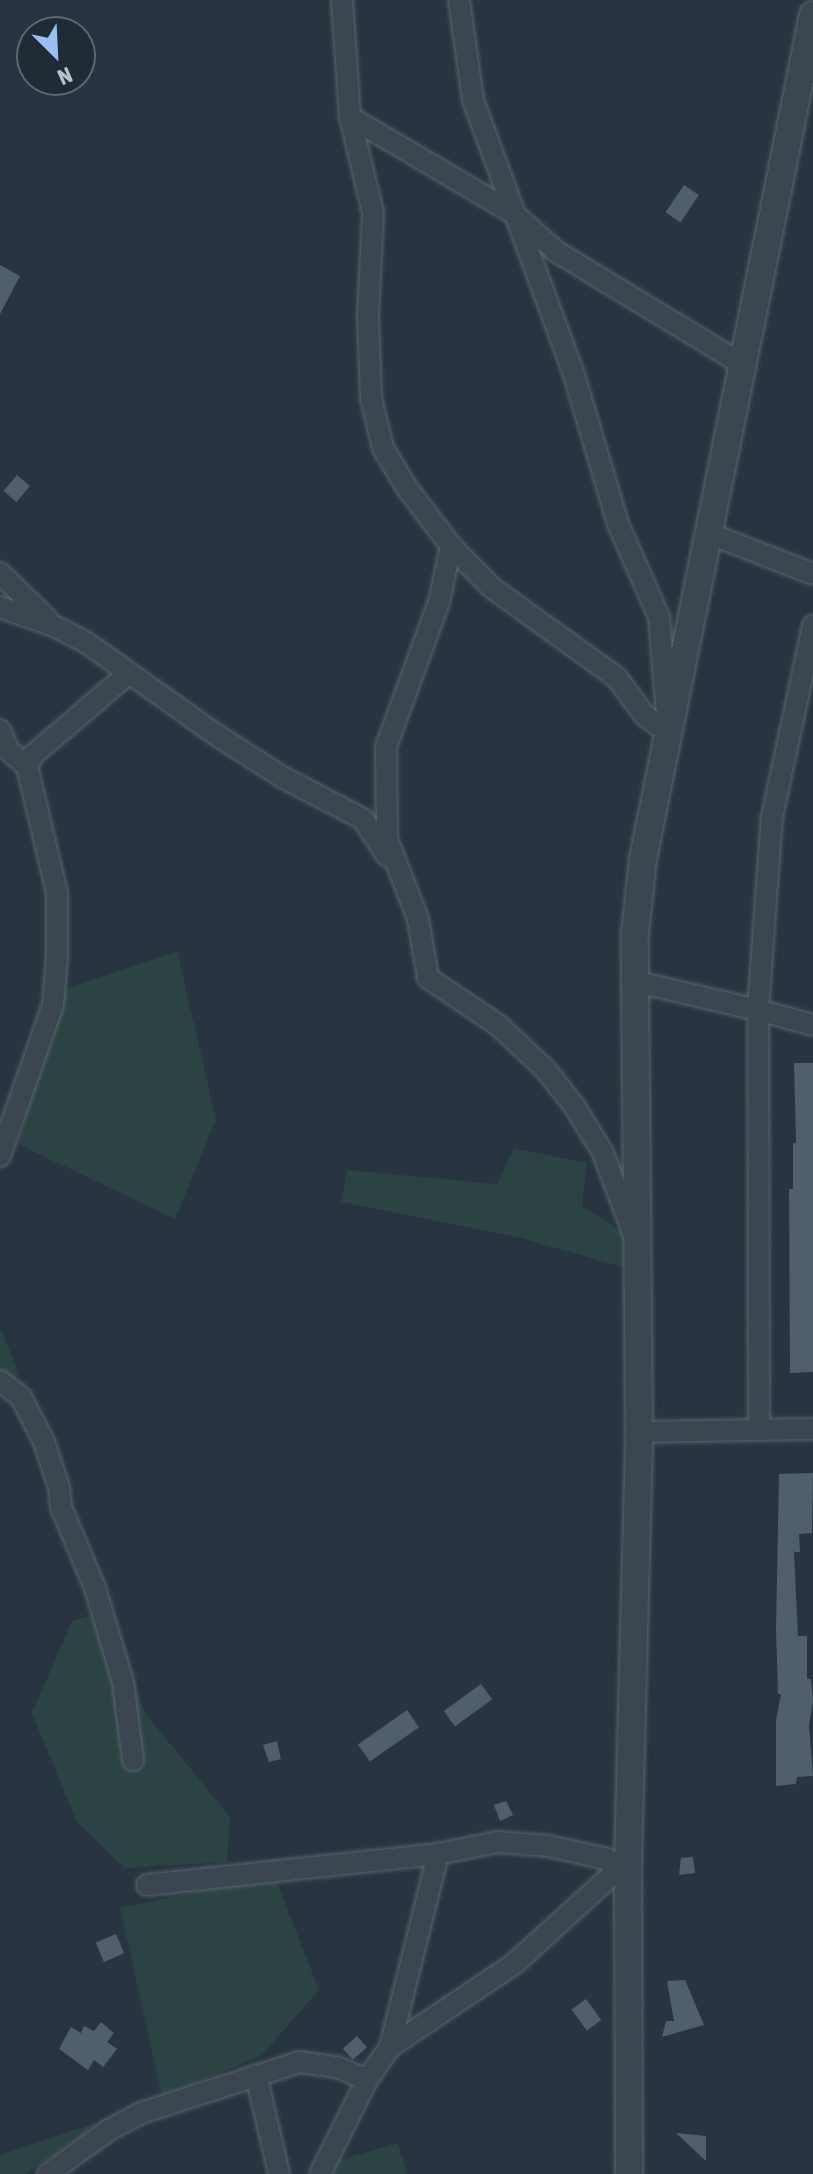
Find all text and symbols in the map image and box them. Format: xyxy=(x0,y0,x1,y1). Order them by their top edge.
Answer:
north arrow xyxy=(16,16,96,96)
text: N xyxy=(54,62,76,91)

